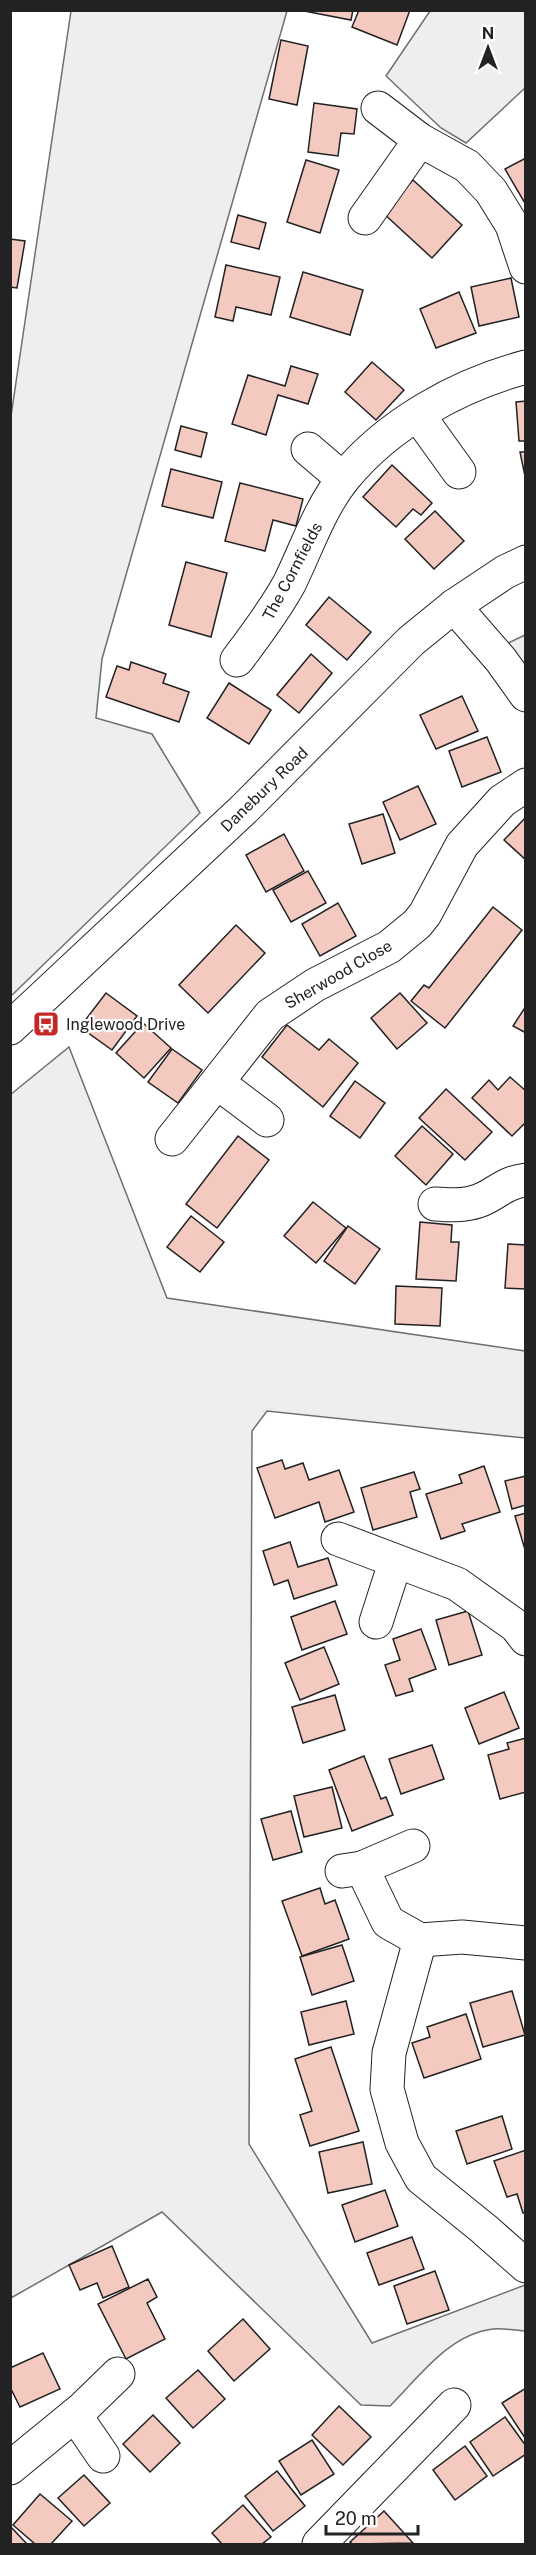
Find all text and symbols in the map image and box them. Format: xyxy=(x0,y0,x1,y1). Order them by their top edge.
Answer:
north arrow xyxy=(458,18,518,78)
text: N xyxy=(482,24,494,43)
street label: The Cornfields xyxy=(259,519,326,623)
street label: Danebury Road xyxy=(217,743,312,836)
street label: Sherwood Close xyxy=(281,936,395,1013)
bus stop icon: Inglewood Drive xyxy=(31,1009,61,1039)
place label: Inglewood Drive xyxy=(66,1015,185,1034)
scale bar xyxy=(326,2498,418,2536)
text: 20 m xyxy=(335,2508,377,2529)

